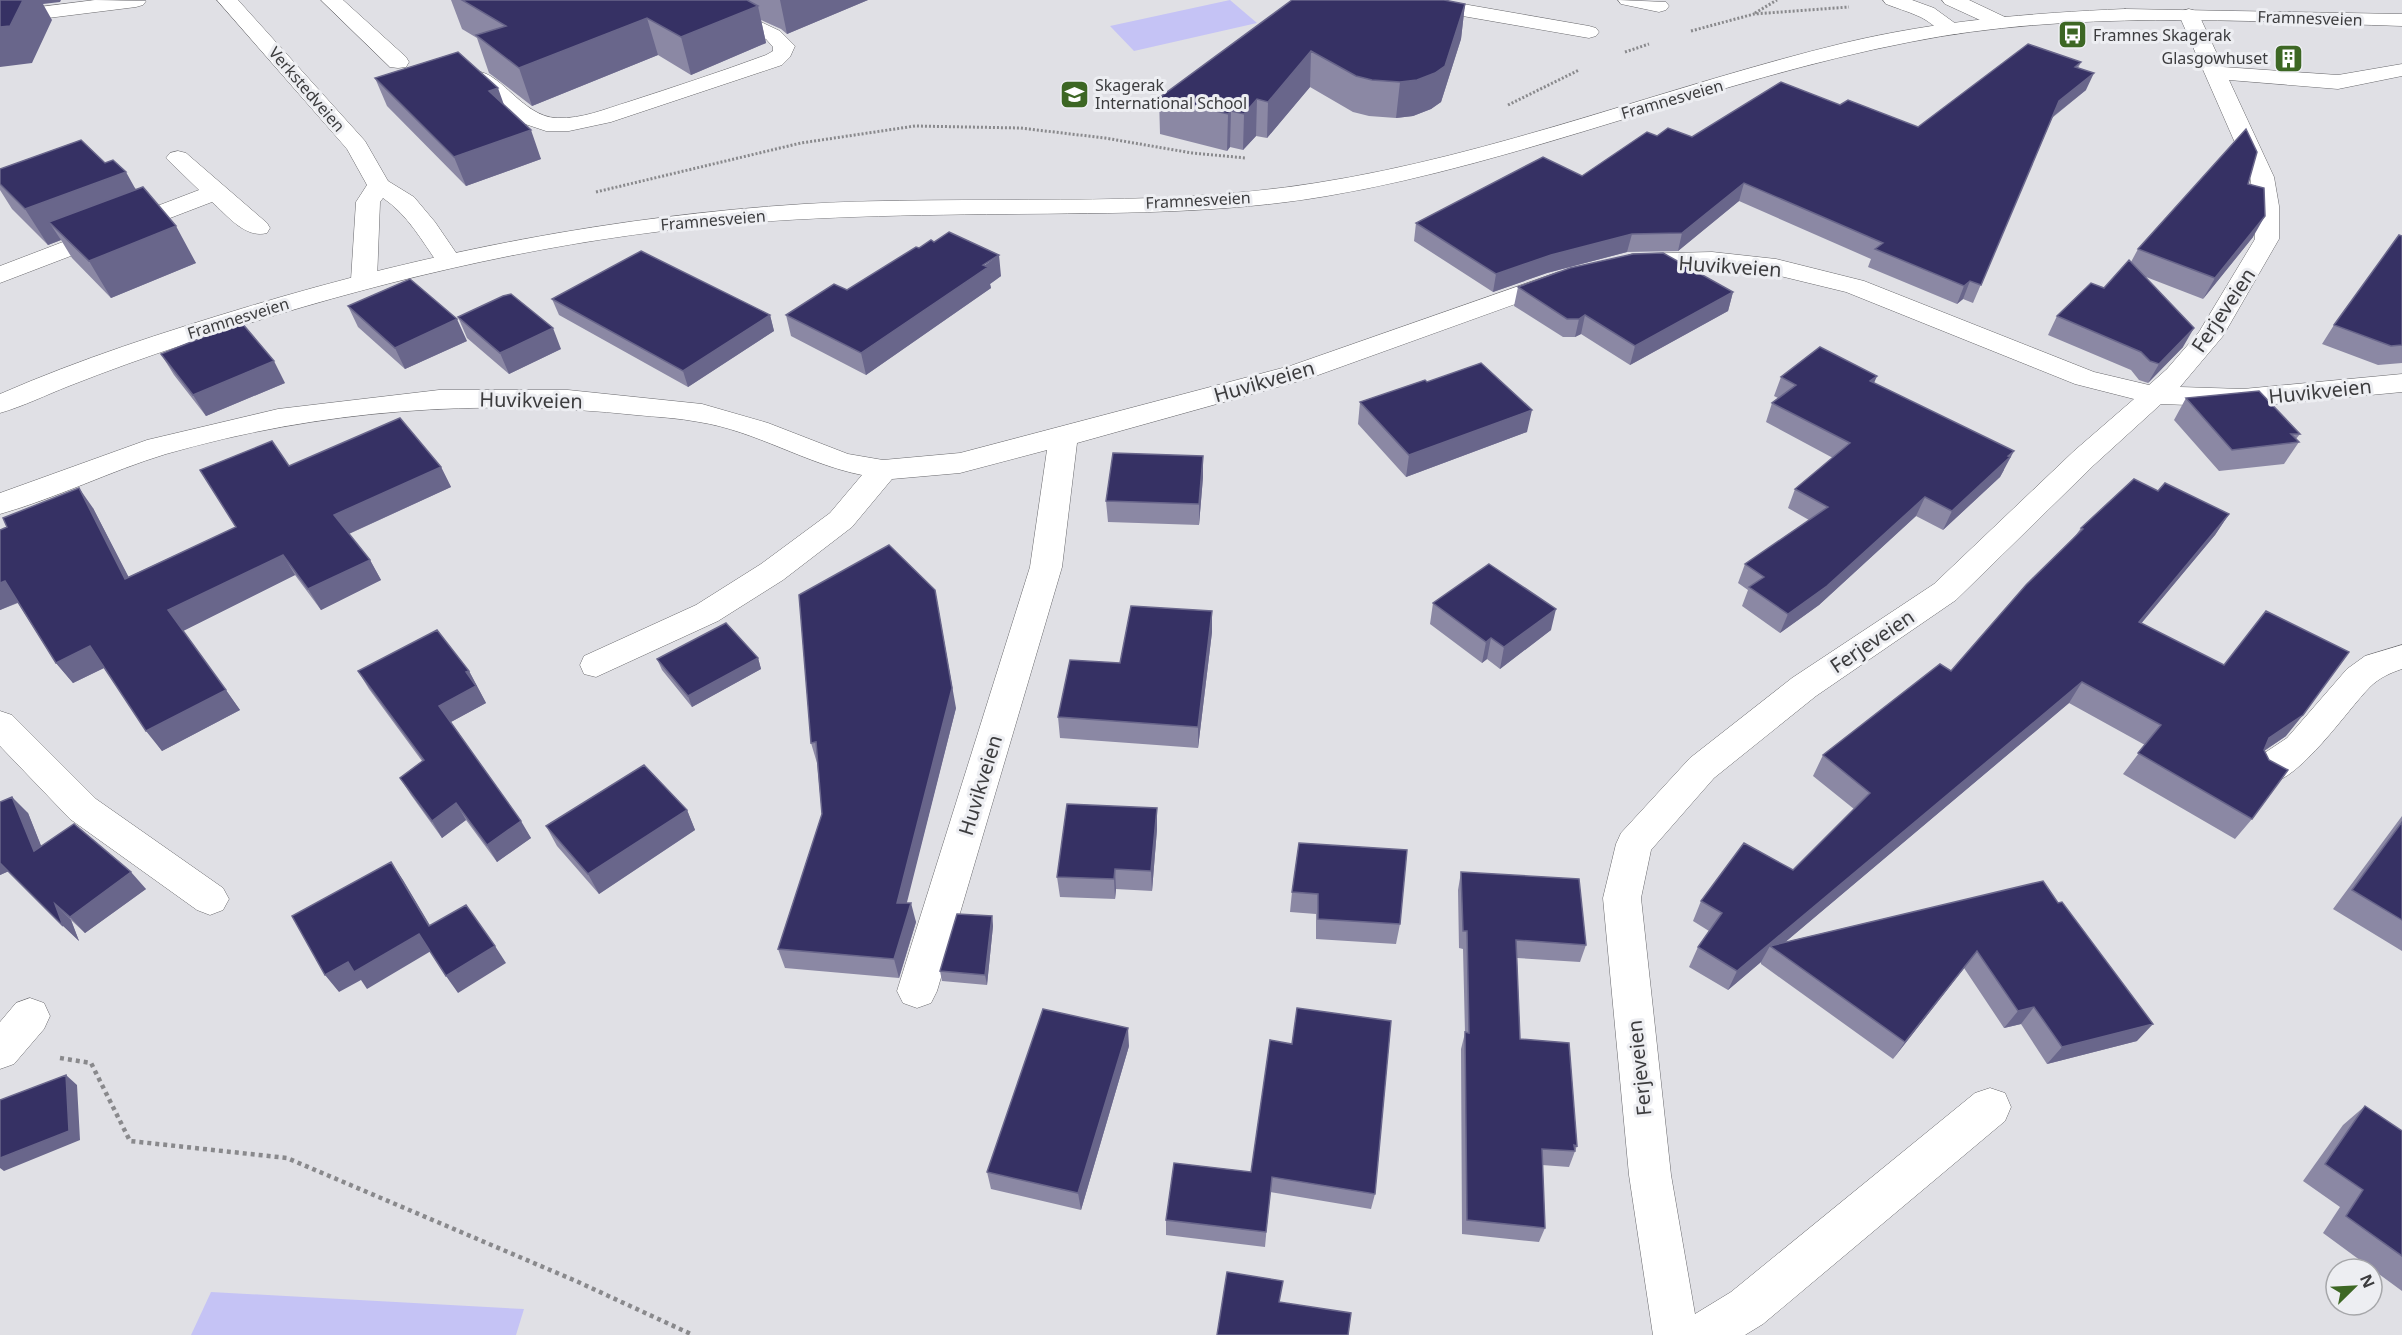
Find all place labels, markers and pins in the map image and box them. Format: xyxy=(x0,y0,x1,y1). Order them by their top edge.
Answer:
bus stop icon: Framnes Skagerak xyxy=(2056,19,2088,51)
place label: Framnes Skagerak xyxy=(2093,24,2232,46)
building icon: Glasgowhuset xyxy=(2273,42,2305,74)
place label: Glasgowhuset xyxy=(2162,47,2268,69)
place label: Skagerak International School xyxy=(1095,74,1247,114)
school or university icon: Skagerak International School xyxy=(1058,78,1090,110)

